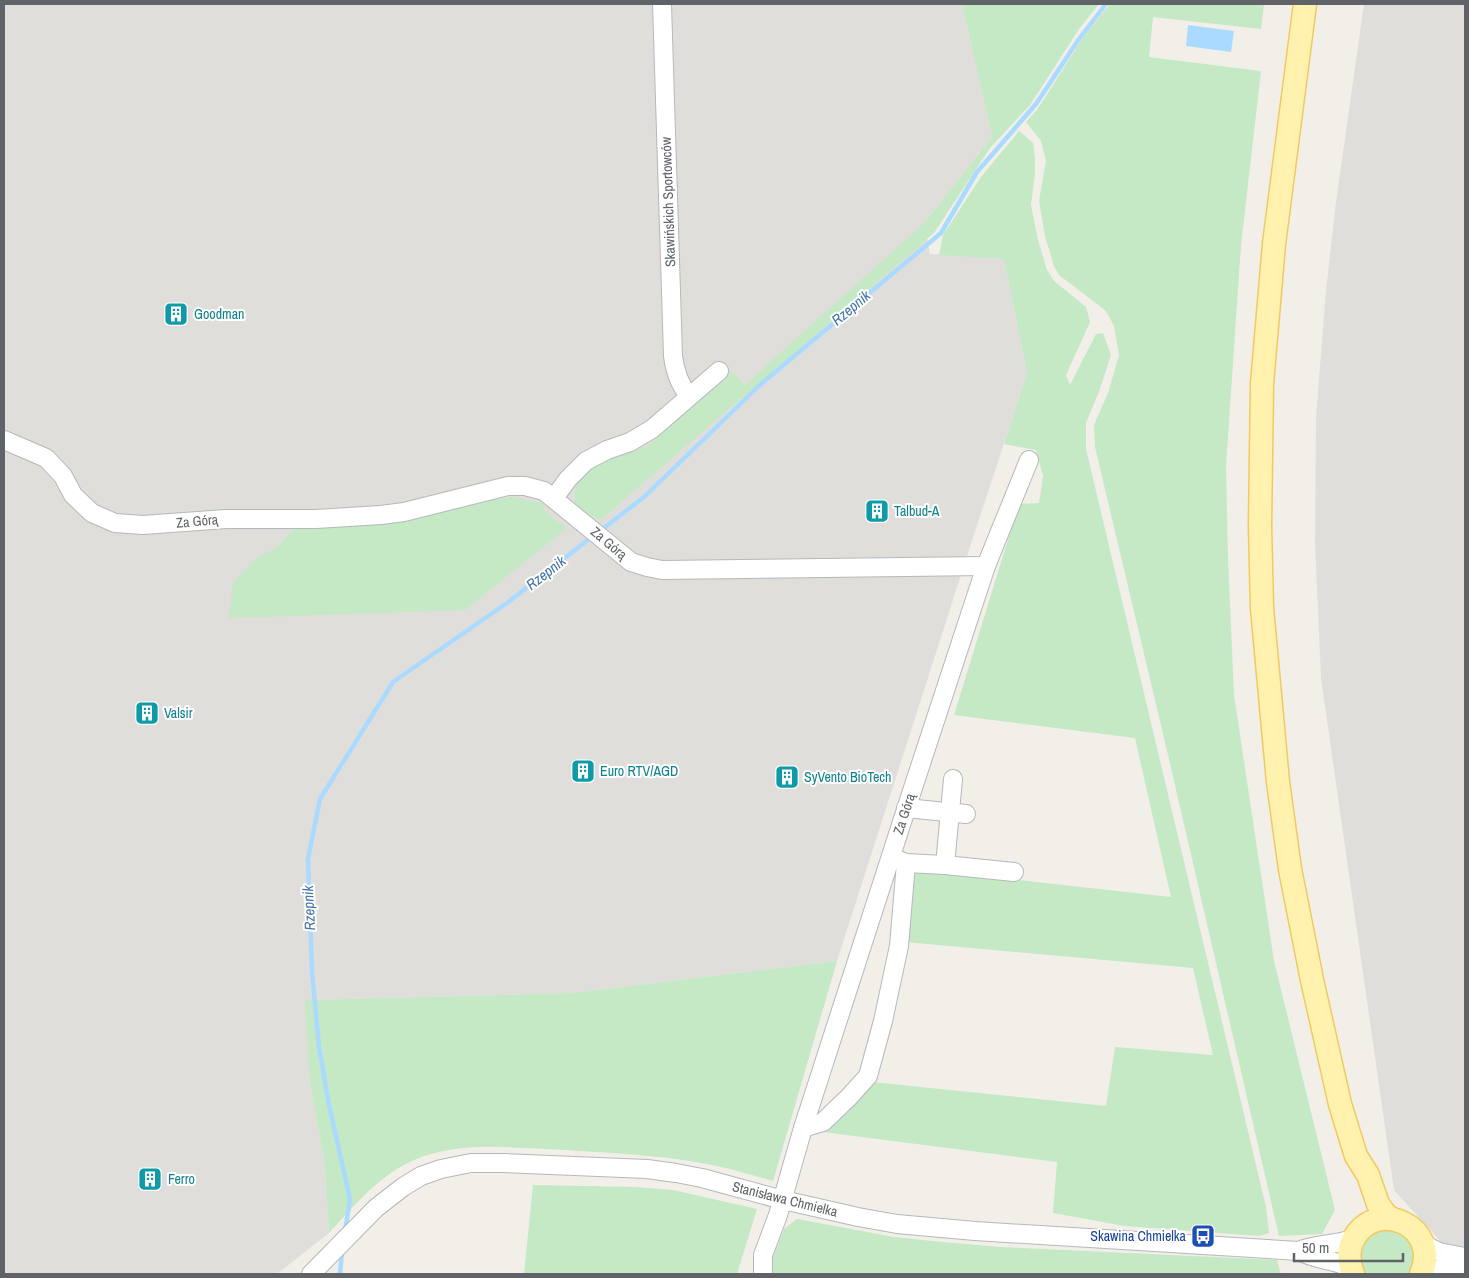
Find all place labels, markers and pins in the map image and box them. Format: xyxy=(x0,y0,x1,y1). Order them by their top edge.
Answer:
building icon: Goodman xyxy=(163,301,189,327)
place label: Goodman xyxy=(194,305,244,323)
building icon: Talbud-A xyxy=(864,498,890,524)
place label: Talbud-A xyxy=(894,502,940,520)
building icon: Valsir xyxy=(134,700,160,726)
place label: Valsir xyxy=(164,704,193,722)
building icon: Euro RTV/AGD xyxy=(570,758,596,784)
place label: Euro RTV/AGD xyxy=(600,762,678,780)
building icon: SyVento BioTech xyxy=(774,764,800,790)
place label: SyVento BioTech xyxy=(804,768,891,786)
building icon: Ferro xyxy=(137,1166,163,1192)
place label: Ferro xyxy=(168,1170,195,1188)
bus stop icon: Skawina Chmielka xyxy=(1190,1223,1216,1249)
place label: Skawina Chmielka xyxy=(1090,1227,1187,1245)

